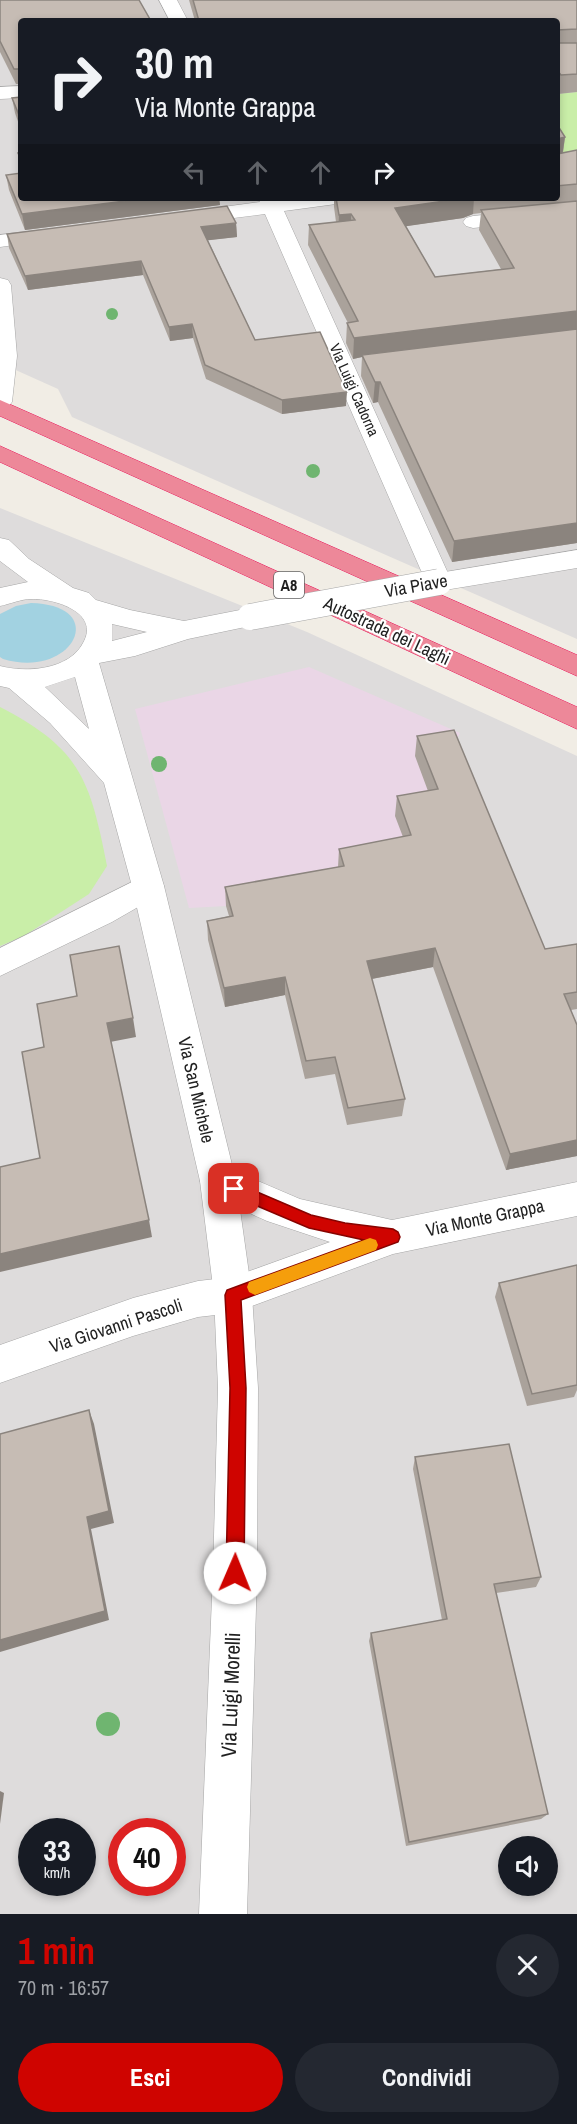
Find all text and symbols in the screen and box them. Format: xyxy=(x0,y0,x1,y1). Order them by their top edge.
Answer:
text: 30 m xyxy=(135,35,214,91)
icon: right xyxy=(36,42,114,120)
text: Via Monte Grappa xyxy=(135,89,316,125)
icon: left xyxy=(178,156,211,189)
icon: ahead xyxy=(241,156,274,189)
icon: ahead xyxy=(304,156,337,189)
icon: right xyxy=(367,156,400,189)
street label: Via Luigi Cadorna xyxy=(325,340,384,440)
street label: Via Piave xyxy=(382,568,449,603)
road number: A8 xyxy=(274,572,304,598)
street label: Autostrada dei Laghi xyxy=(319,590,455,671)
street label: Via San Michele xyxy=(172,1034,221,1145)
pin xyxy=(208,1163,259,1214)
icon: arrive xyxy=(217,1172,250,1205)
street label: Via Monte Grappa xyxy=(423,1193,546,1242)
street label: Via Giovanni Pascoli xyxy=(46,1292,186,1359)
position arrow xyxy=(203,1541,267,1605)
street label: Via Luigi Morelli xyxy=(214,1632,247,1758)
speed limit sign: 40 xyxy=(108,1818,186,1896)
text: 33 xyxy=(43,1830,71,1870)
map controls xyxy=(498,1836,558,1896)
button: sound xyxy=(498,1836,558,1896)
text: km/h xyxy=(44,1862,70,1883)
text: 1 min xyxy=(18,1927,95,1975)
button: close xyxy=(496,1934,559,1997)
text: 70 m · 16:57 xyxy=(18,1974,109,2001)
button: Esci xyxy=(18,2043,283,2112)
button: Condividi xyxy=(295,2043,559,2112)

